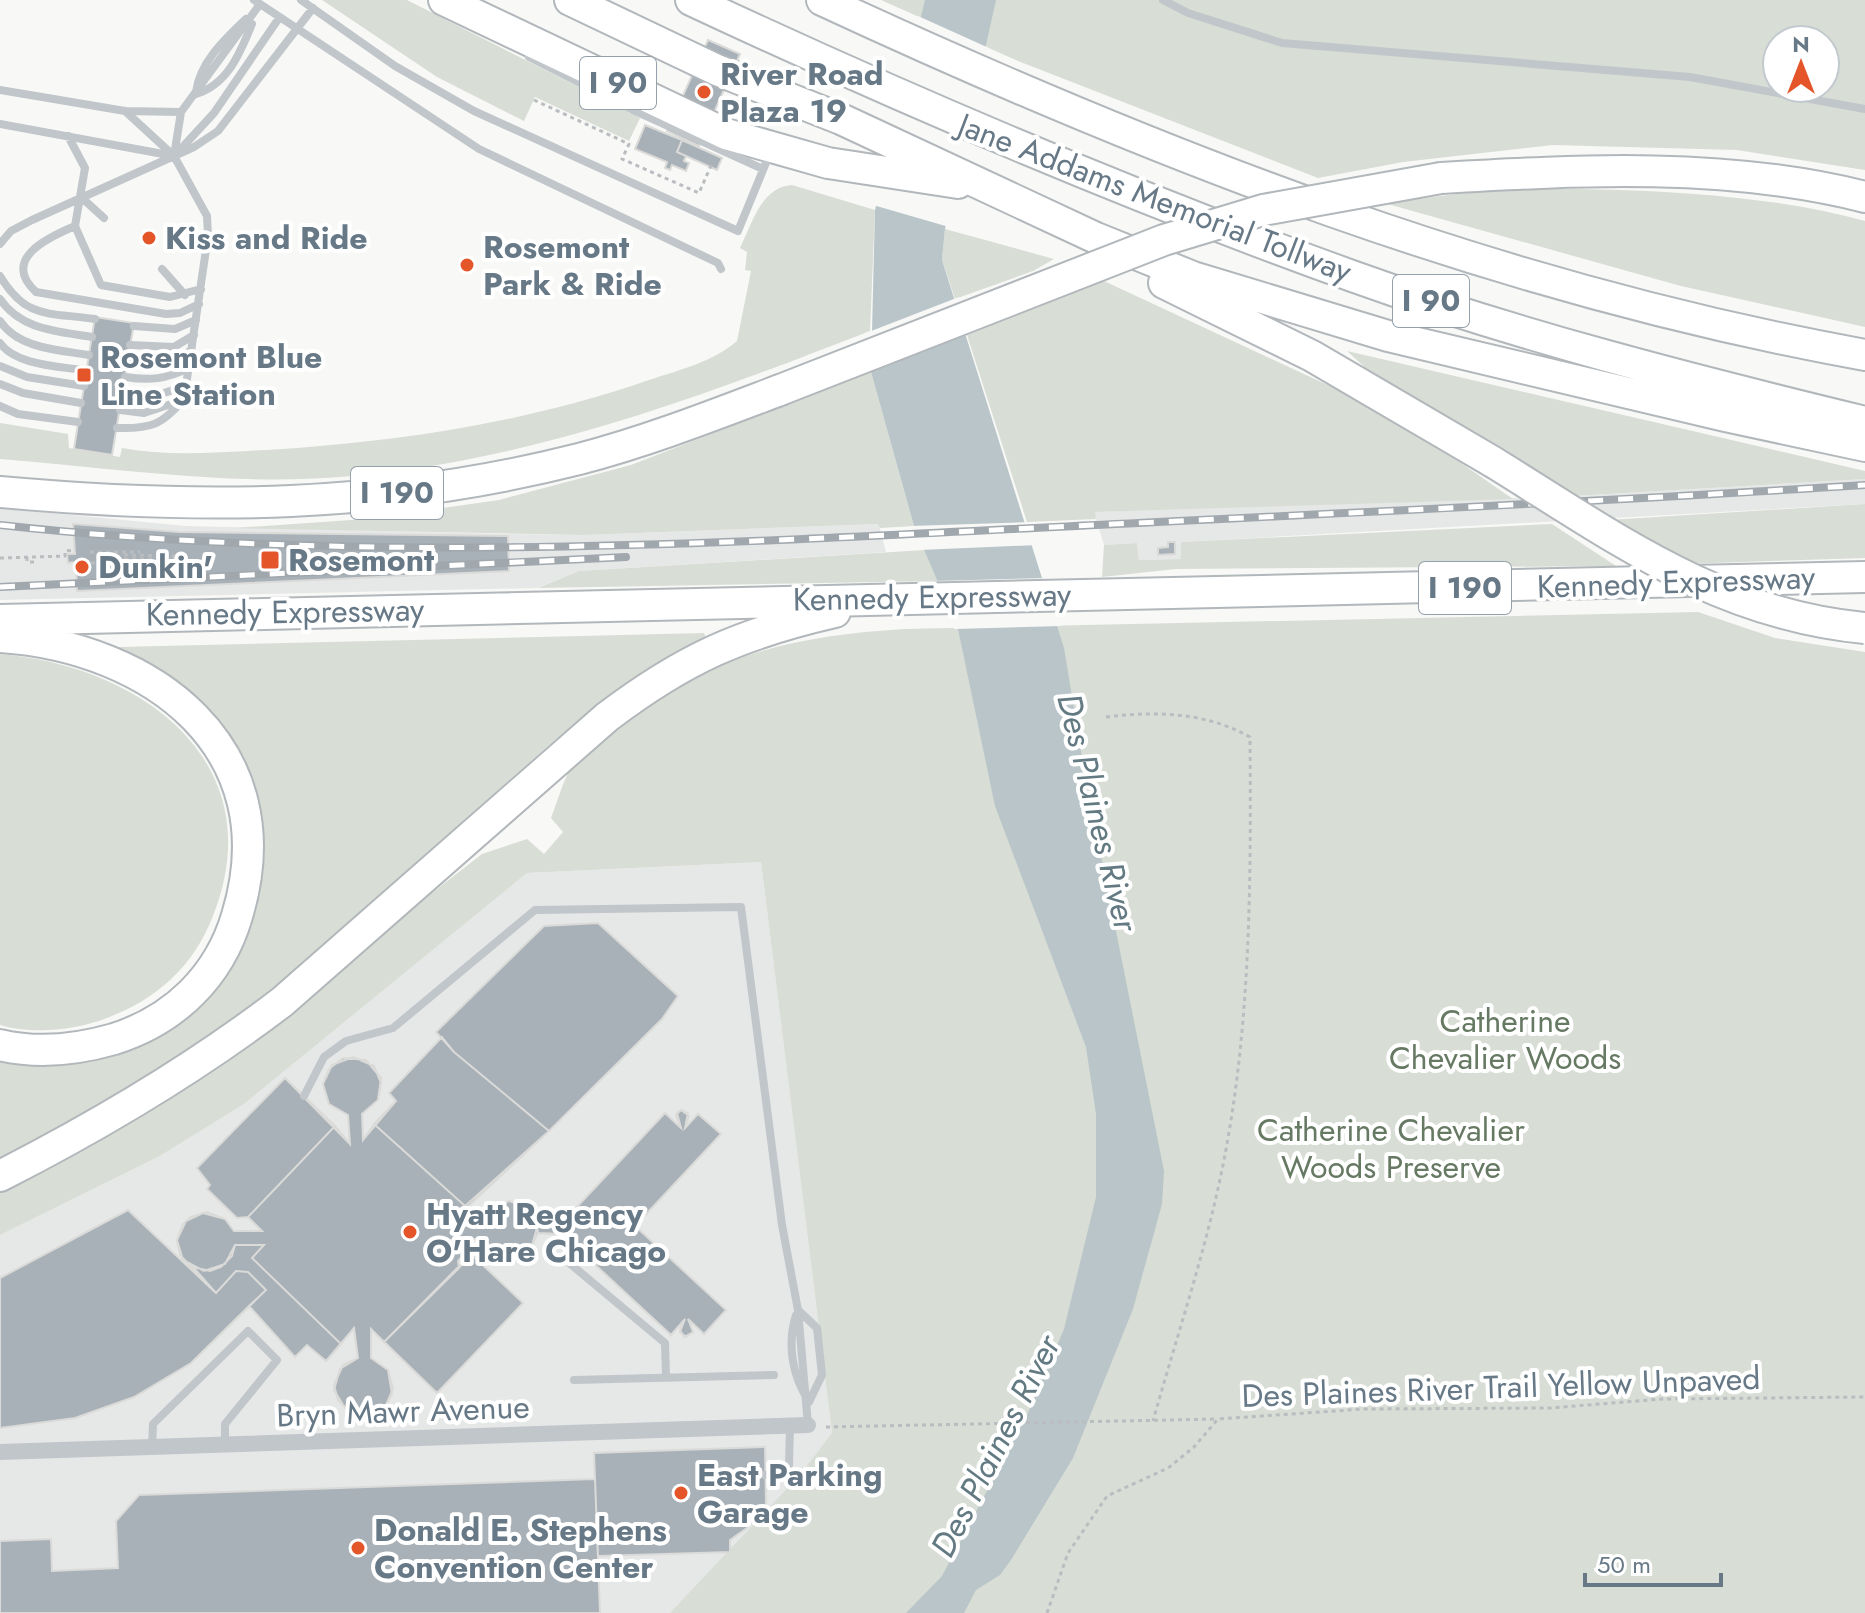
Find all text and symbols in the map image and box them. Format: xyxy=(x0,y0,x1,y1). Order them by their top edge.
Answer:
north arrow xyxy=(1761,24,1841,104)
text: N xyxy=(1792,28,1810,60)
place label: River Road Plaza 19 xyxy=(720,51,884,134)
road number: I 90 xyxy=(580,57,656,109)
marker: River Road Plaza 19 xyxy=(695,83,713,101)
street label: Jane Addams Memorial Tollway xyxy=(948,100,1359,295)
place label: Kiss and Ride xyxy=(165,215,368,261)
place label: Rosemont Park & Ride xyxy=(483,224,662,307)
marker: Kiss and Ride xyxy=(140,229,158,247)
marker: Rosemont Park & Ride xyxy=(458,256,476,274)
road number: I 90 xyxy=(1393,275,1469,327)
place label: Rosemont Blue Line Station xyxy=(100,334,322,417)
marker: Rosemont Blue Line Station xyxy=(75,366,93,384)
road number: I 190 xyxy=(351,467,443,519)
place label: Rosemont xyxy=(288,537,435,583)
place label: Dunkin' xyxy=(98,544,213,590)
marker: Rosemont xyxy=(259,549,281,571)
street label: Kennedy Expressway xyxy=(1536,554,1817,610)
marker: Dunkin' xyxy=(73,558,91,576)
road number: I 190 xyxy=(1419,562,1511,614)
street label: Kennedy Expressway xyxy=(792,572,1073,622)
street label: Kennedy Expressway xyxy=(145,587,426,637)
water label: Des Plaines River xyxy=(1044,688,1151,938)
park label: Catherine Chevalier Woods xyxy=(1389,998,1621,1081)
park label: Catherine Chevalier Woods Preserve xyxy=(1257,1107,1525,1190)
place label: Hyatt Regency O'Hare Chicago xyxy=(426,1191,666,1274)
marker: Hyatt Regency O'Hare Chicago xyxy=(401,1223,419,1241)
water label: Des Plaines River xyxy=(918,1325,1073,1566)
street label: Des Plaines River Trail Yellow Unpaved xyxy=(1241,1355,1761,1419)
street label: Bryn Mawr Avenue xyxy=(276,1384,530,1438)
place label: East Parking Garage xyxy=(697,1452,883,1535)
marker: East Parking Garage xyxy=(672,1484,690,1502)
place label: Donald E. Stephens Convention Center xyxy=(374,1507,667,1590)
scale bar xyxy=(1585,1537,1721,1587)
marker: Donald E. Stephens Convention Center xyxy=(349,1539,367,1557)
text: 50 m xyxy=(1597,1547,1651,1582)

